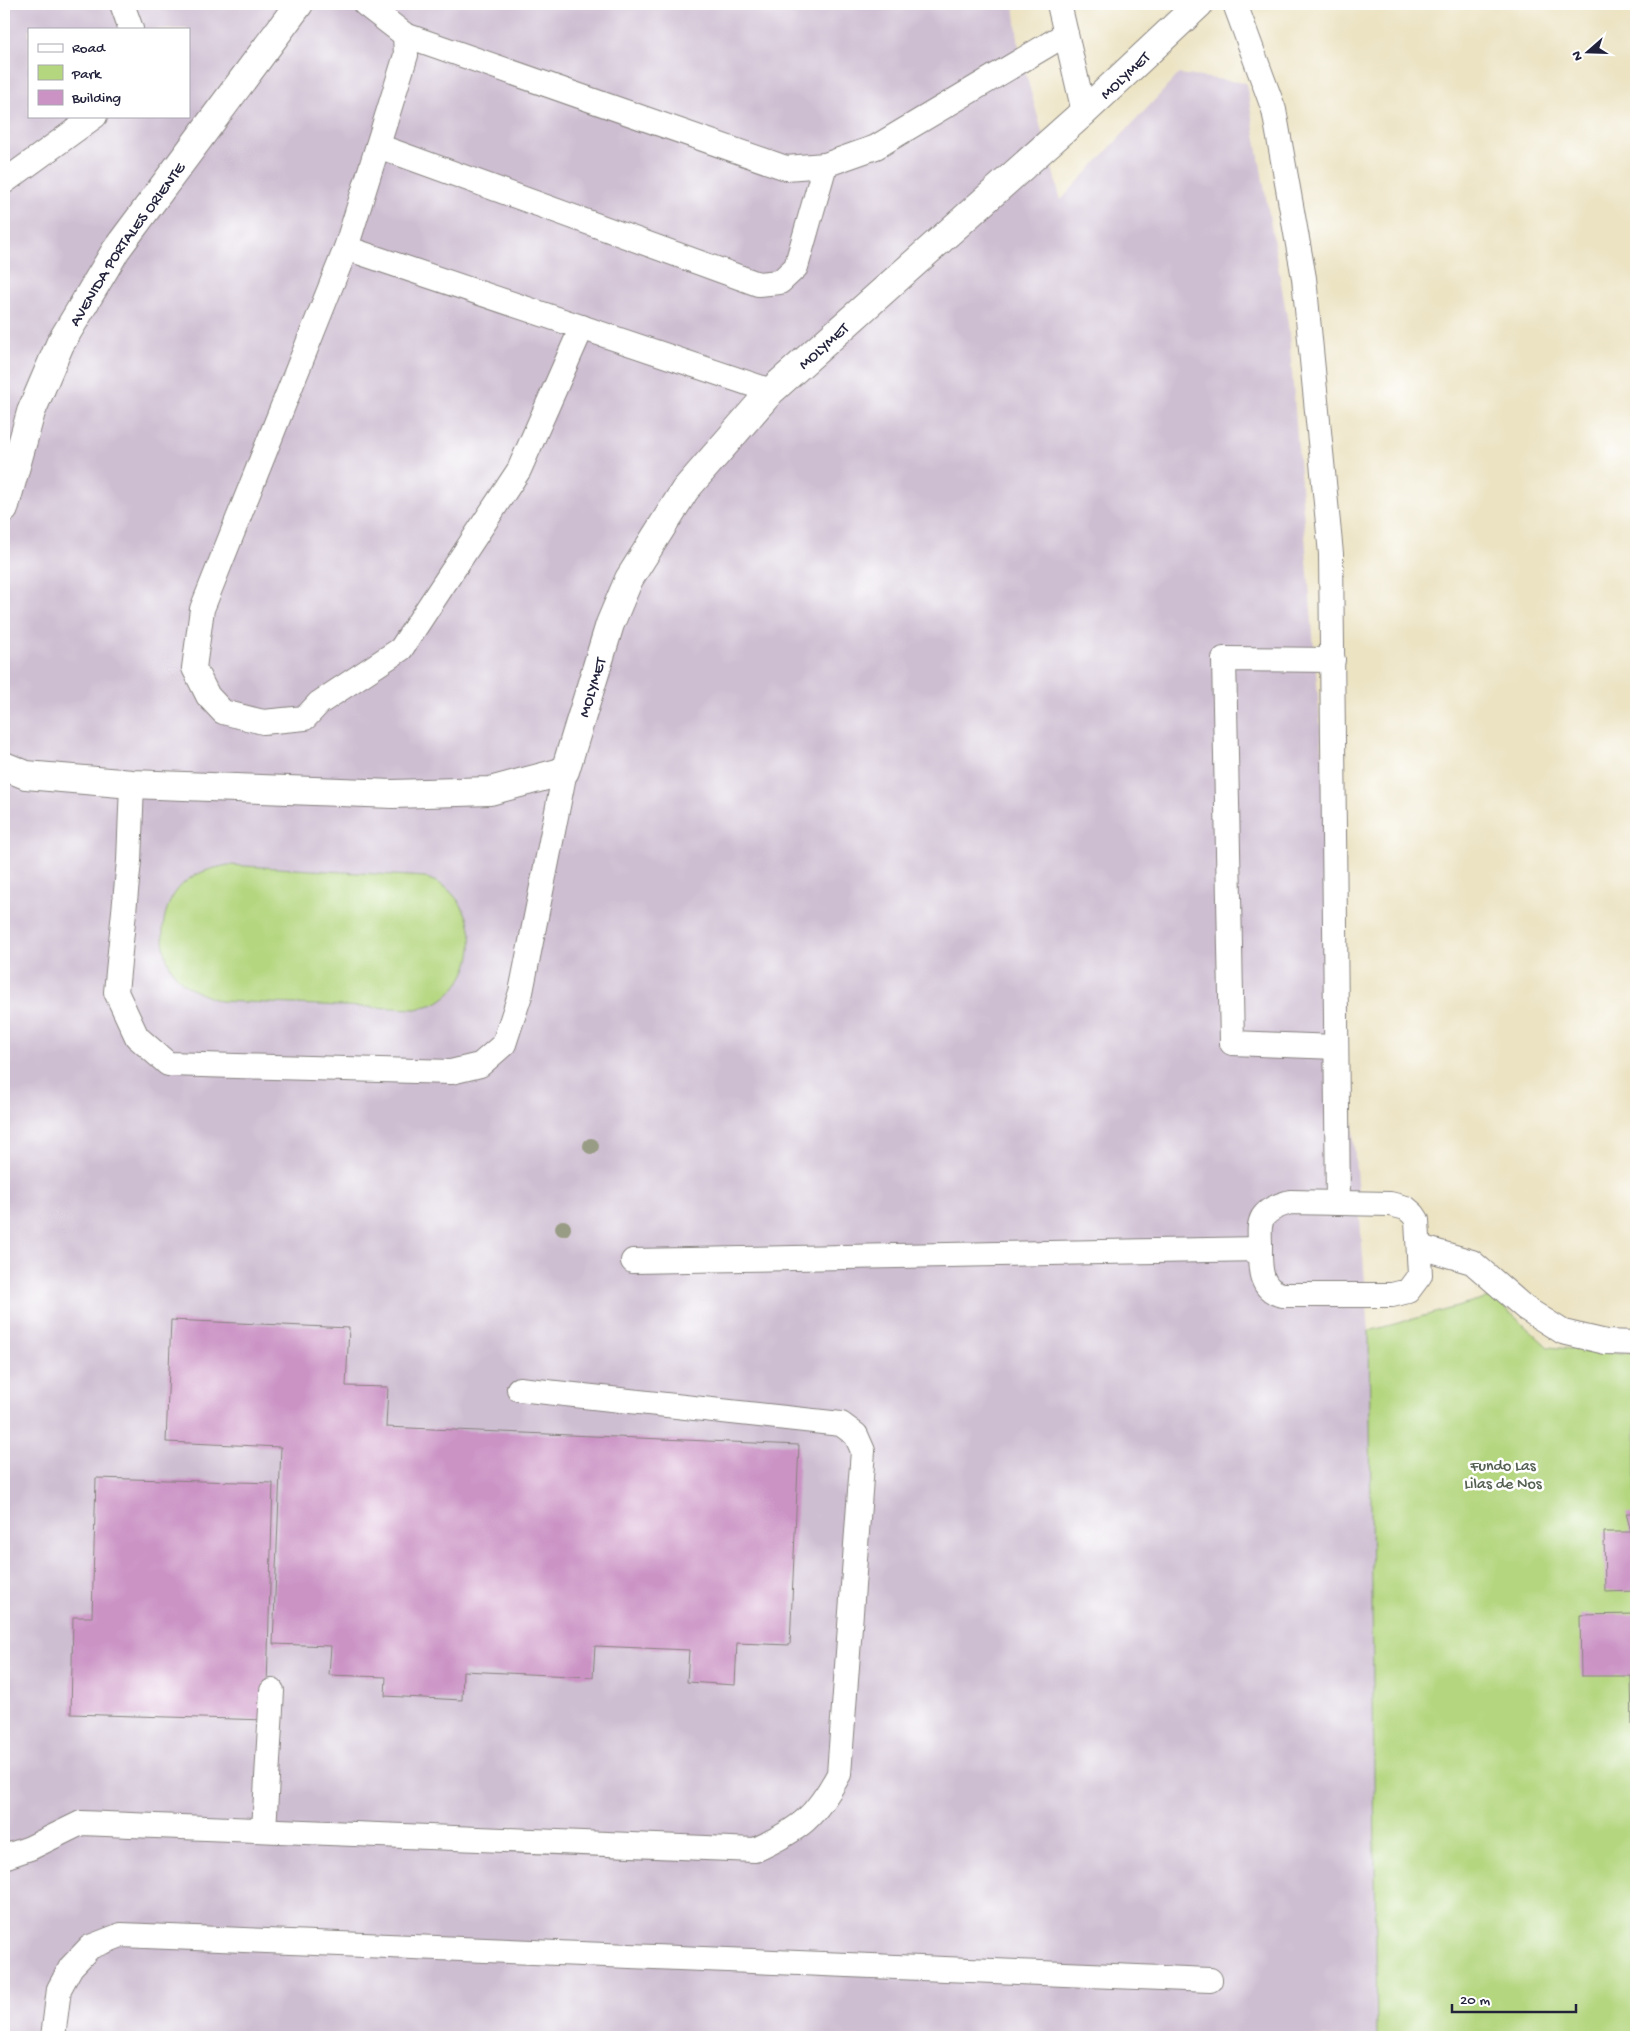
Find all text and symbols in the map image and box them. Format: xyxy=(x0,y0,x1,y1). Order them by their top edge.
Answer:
legend xyxy=(28,28,190,118)
north arrow xyxy=(1562,28,1612,78)
text: Road xyxy=(72,40,106,58)
text: N xyxy=(1569,48,1588,63)
street label: MOLYMET xyxy=(1098,49,1156,105)
text: Park xyxy=(71,66,102,84)
text: Building xyxy=(71,90,121,108)
street label: AVENIDA PORTALES ORIENTE xyxy=(67,159,192,331)
street label: MOLYMET xyxy=(796,320,855,375)
street label: MOLYMET xyxy=(576,655,612,720)
park label: Fundo Las Lilas de Nos xyxy=(1464,1458,1543,1495)
scale bar xyxy=(1452,1981,1576,2013)
text: 20 m xyxy=(1460,1992,1490,2010)

